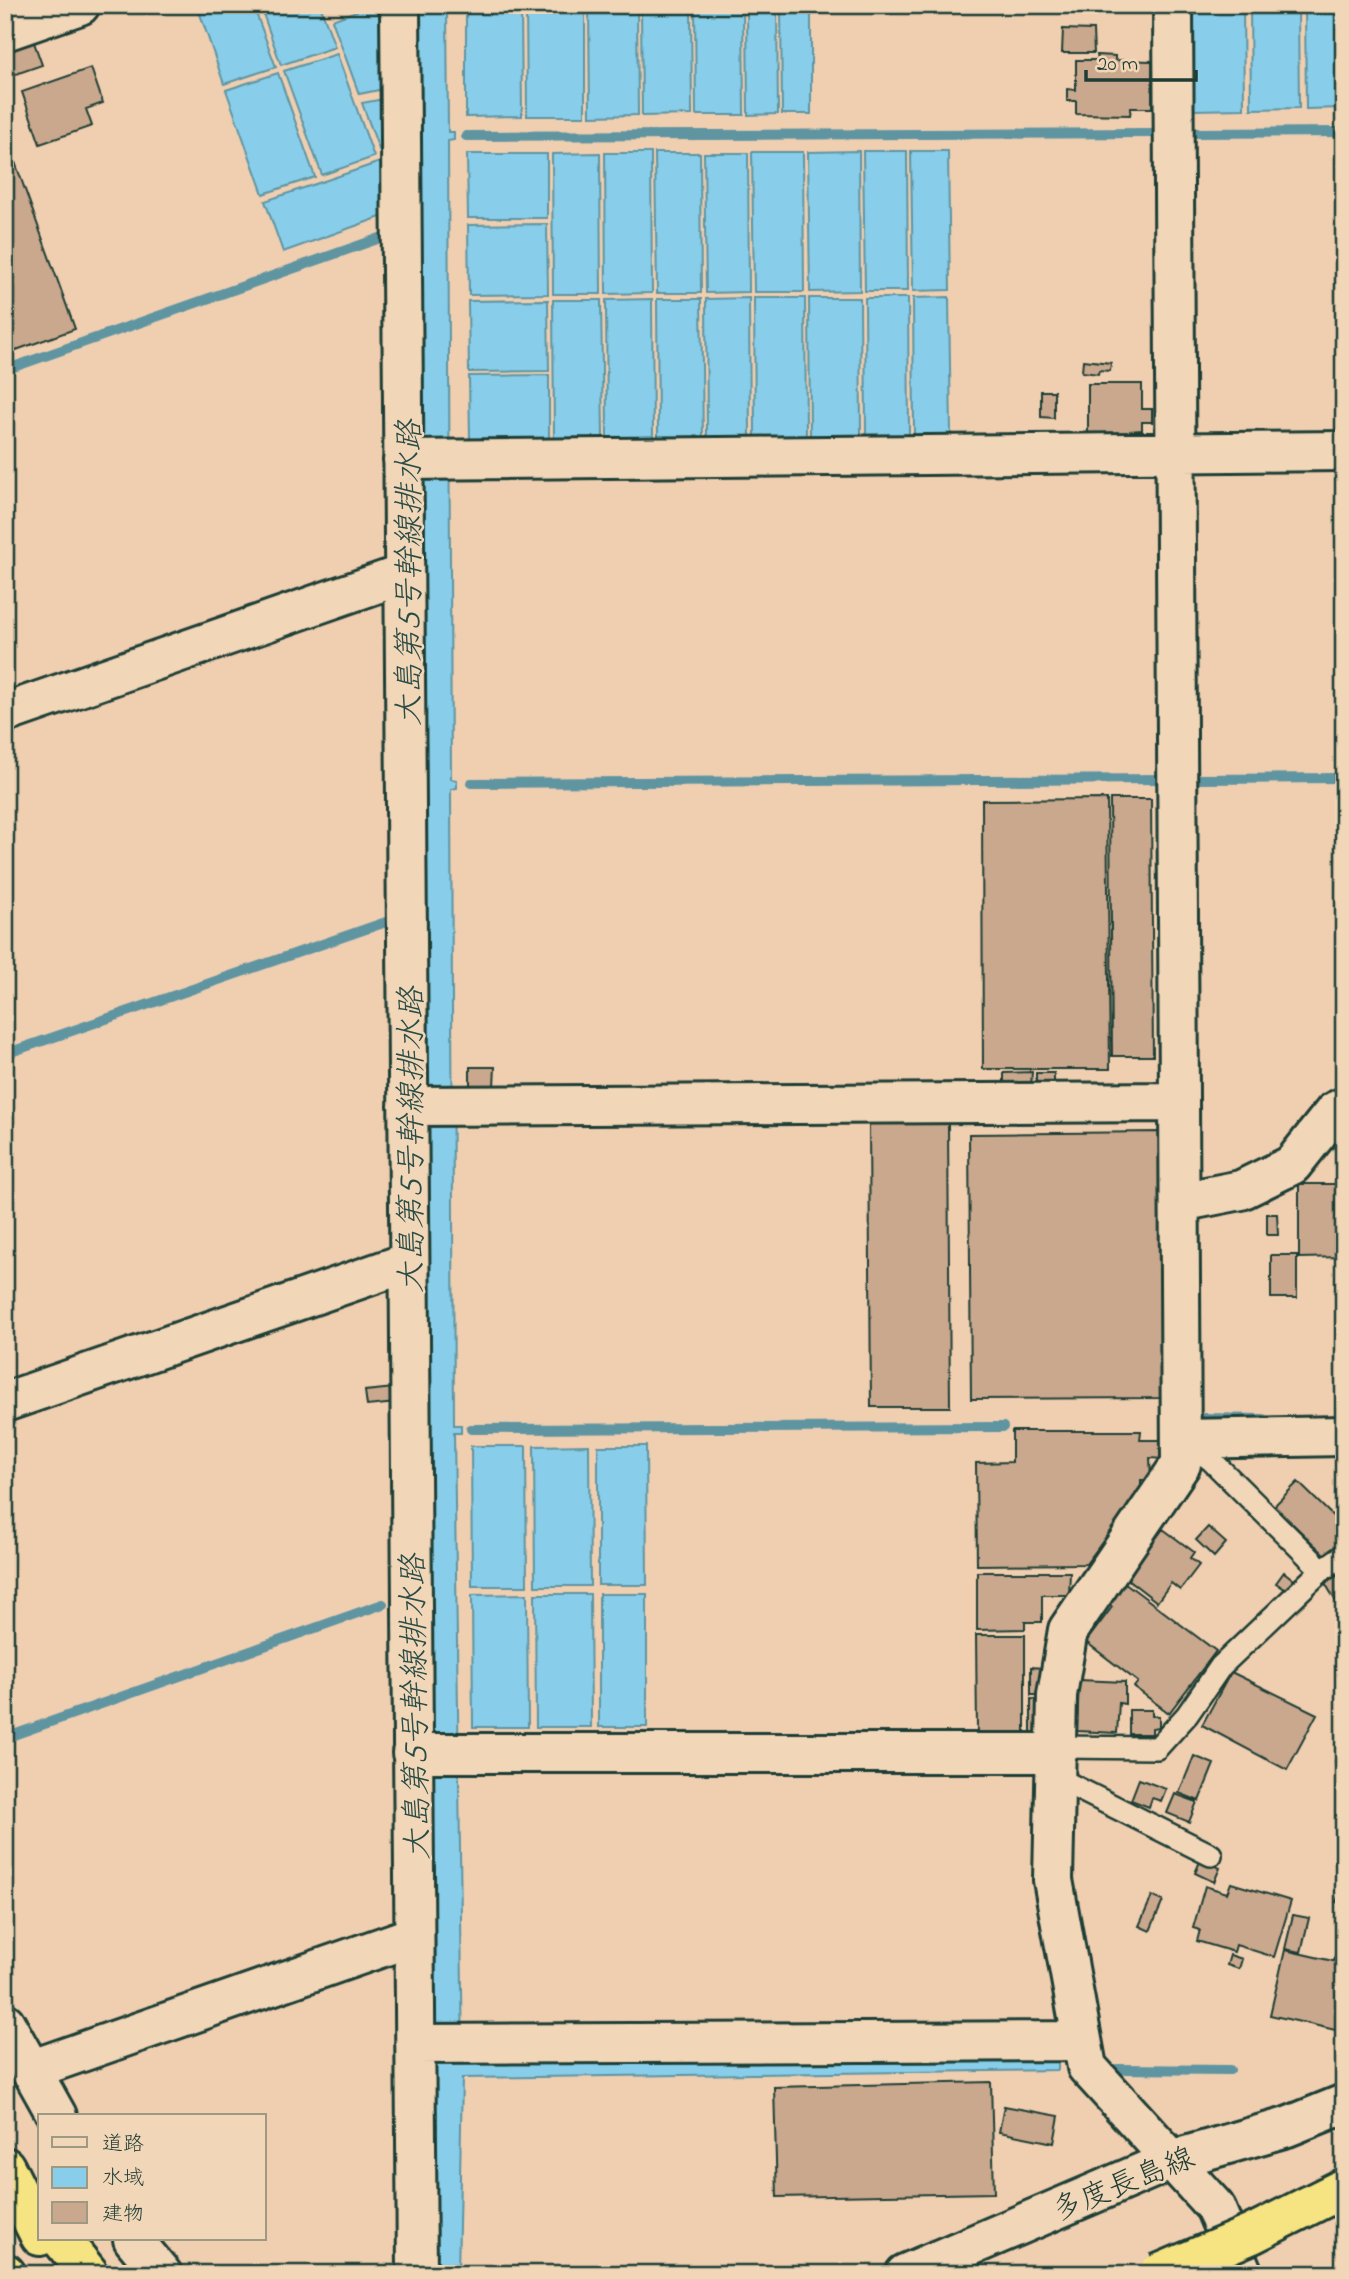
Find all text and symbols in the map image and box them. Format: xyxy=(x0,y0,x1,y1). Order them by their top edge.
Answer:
scale bar xyxy=(1086,38,1197,82)
text: 20 m xyxy=(1097,50,1138,80)
water label: 大島第5号幹線排水路 xyxy=(388,418,435,726)
water label: 大島第5号幹線排水路 xyxy=(390,985,437,1293)
water label: 大島第5号幹線排水路 xyxy=(391,1551,444,1860)
legend xyxy=(38,2114,266,2240)
text: 道路 xyxy=(102,2130,144,2160)
street label: 多度長島線 xyxy=(1046,2137,1202,2234)
text: 水域 xyxy=(102,2164,144,2194)
text: 建物 xyxy=(102,2200,144,2230)

